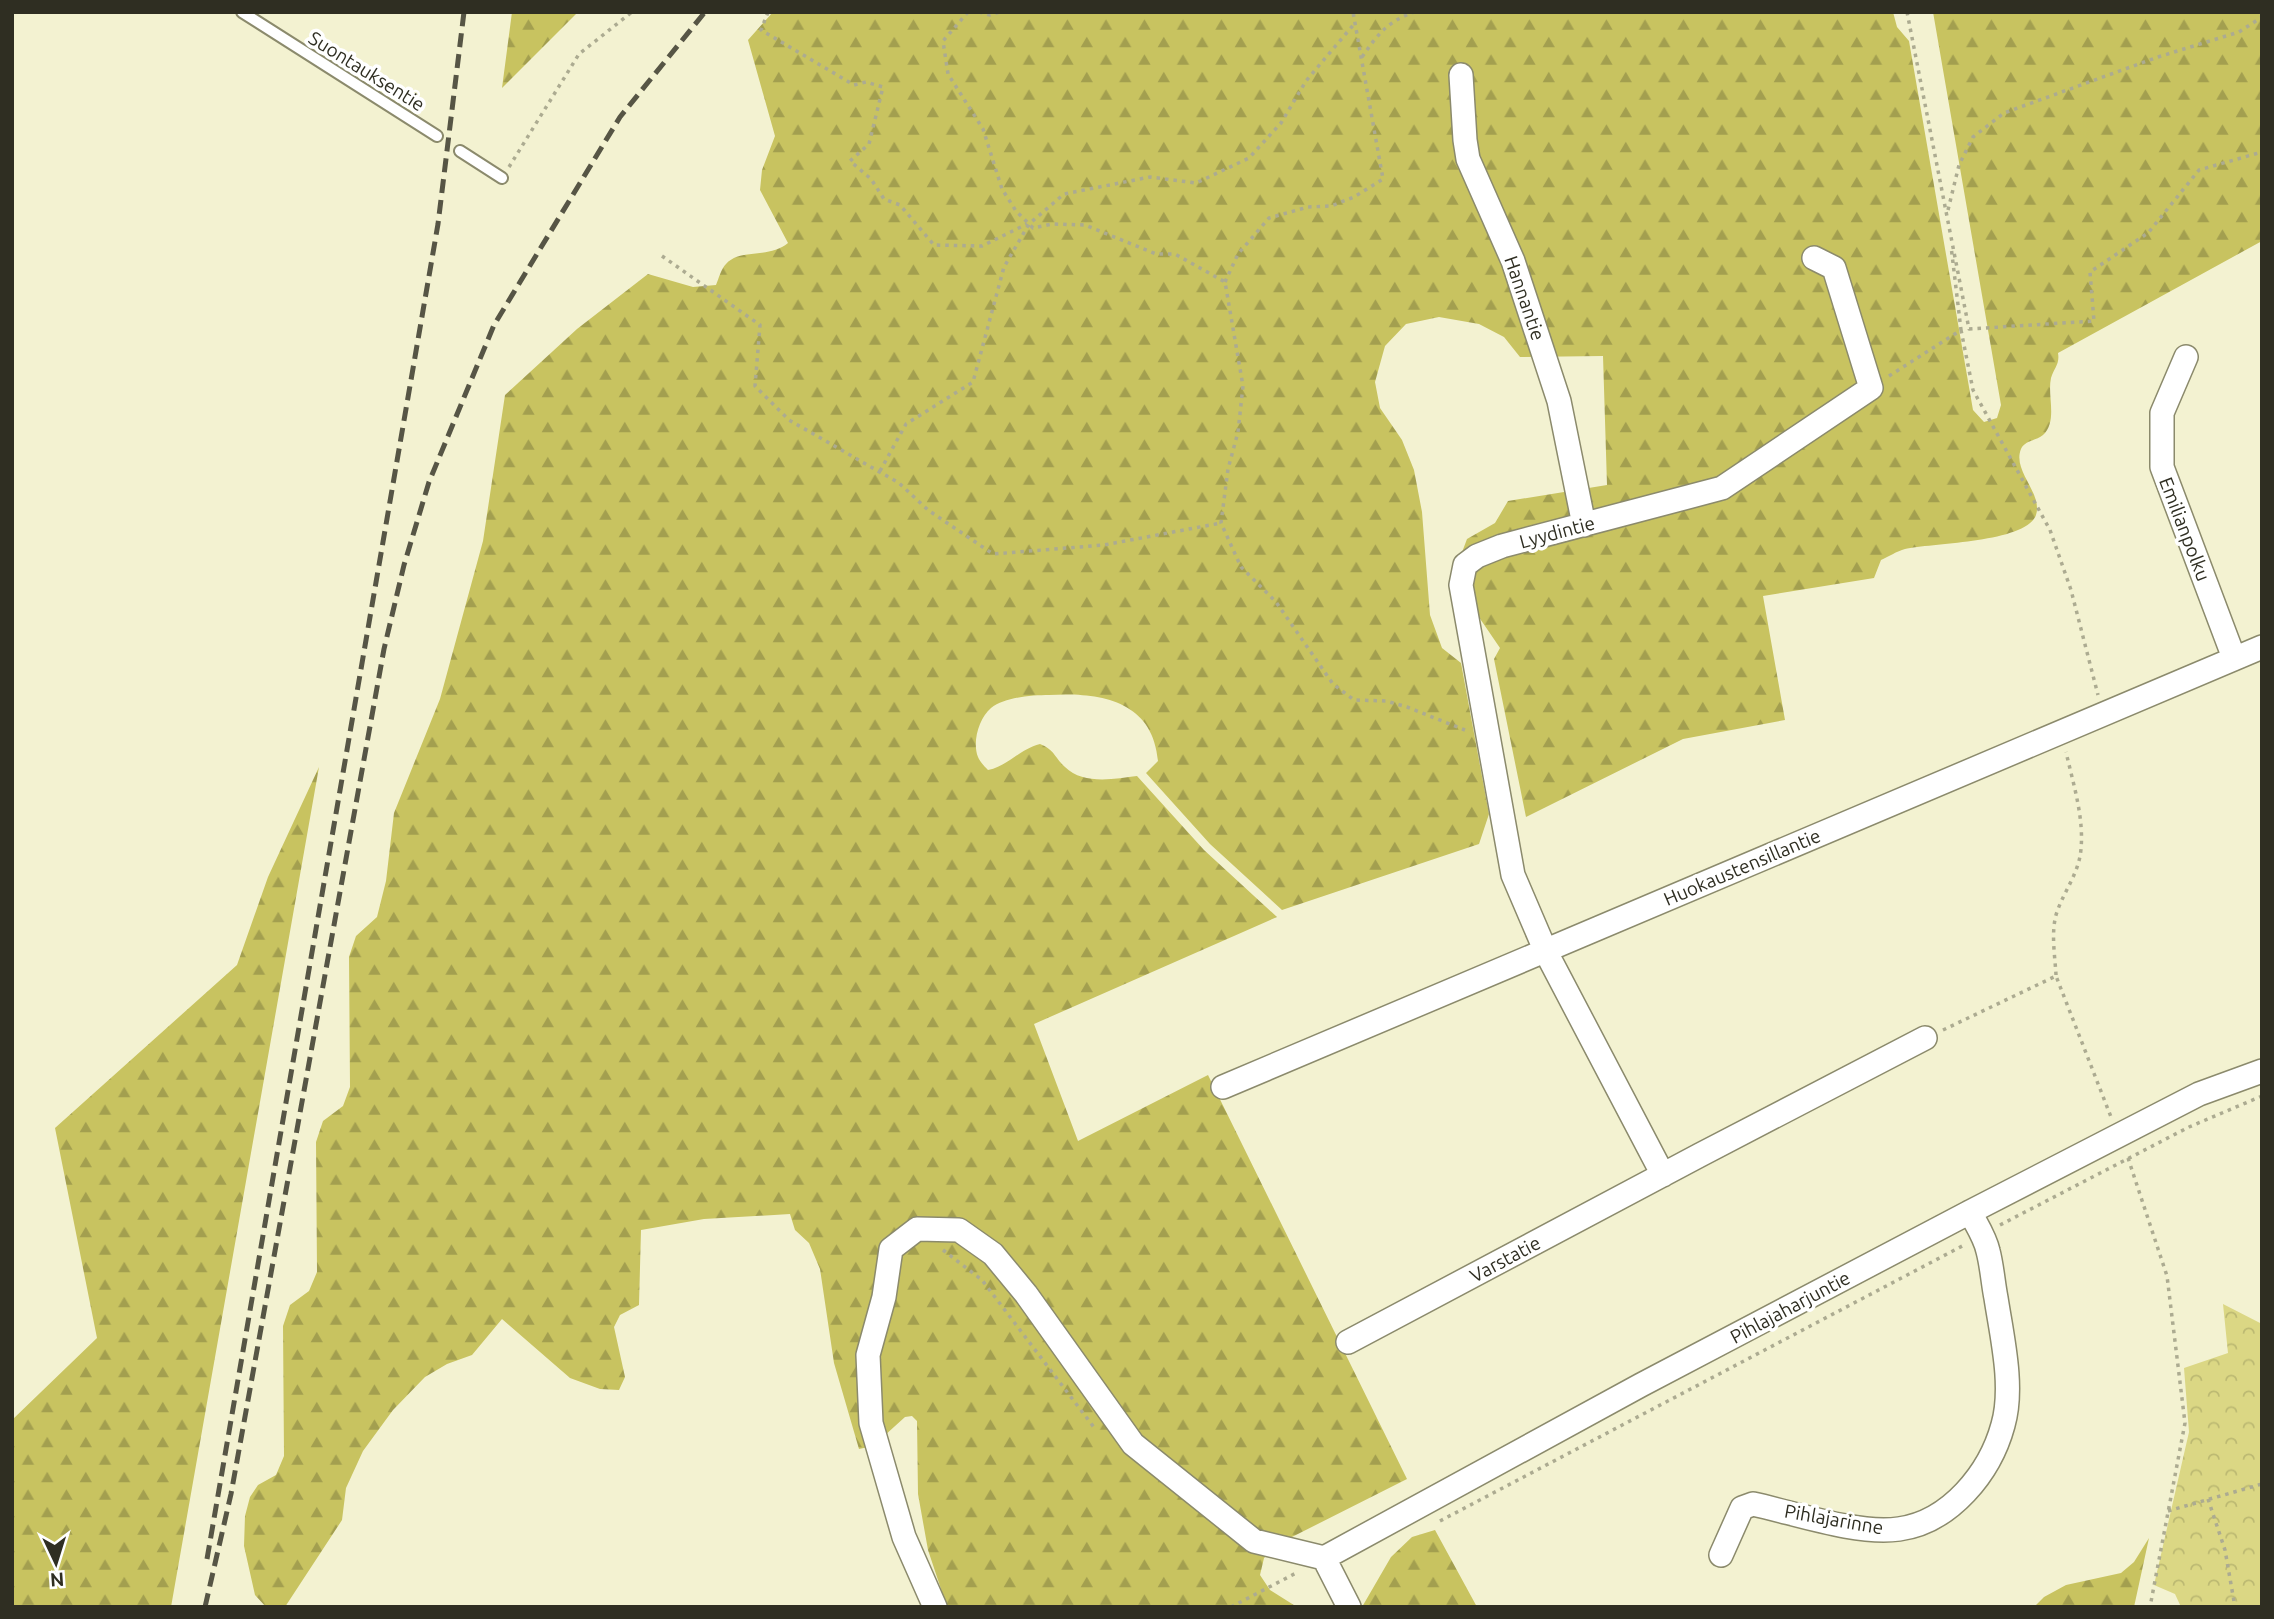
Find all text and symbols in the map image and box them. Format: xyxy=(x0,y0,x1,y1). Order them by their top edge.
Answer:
street label: Suontauksentie xyxy=(305,27,429,115)
street label: Hannantie xyxy=(1500,253,1550,343)
street label: Emilianpolku xyxy=(2155,474,2215,584)
street label: Lyydintie xyxy=(1517,511,1597,553)
street label: Huokaustensillantie xyxy=(1660,824,1824,910)
street label: Varstatie xyxy=(1466,1231,1544,1287)
street label: Pihlajaharjuntie xyxy=(1726,1266,1854,1348)
street label: Pihlajarinne xyxy=(1783,1499,1885,1539)
north arrow xyxy=(21,1528,91,1598)
text: N xyxy=(49,1568,65,1591)

